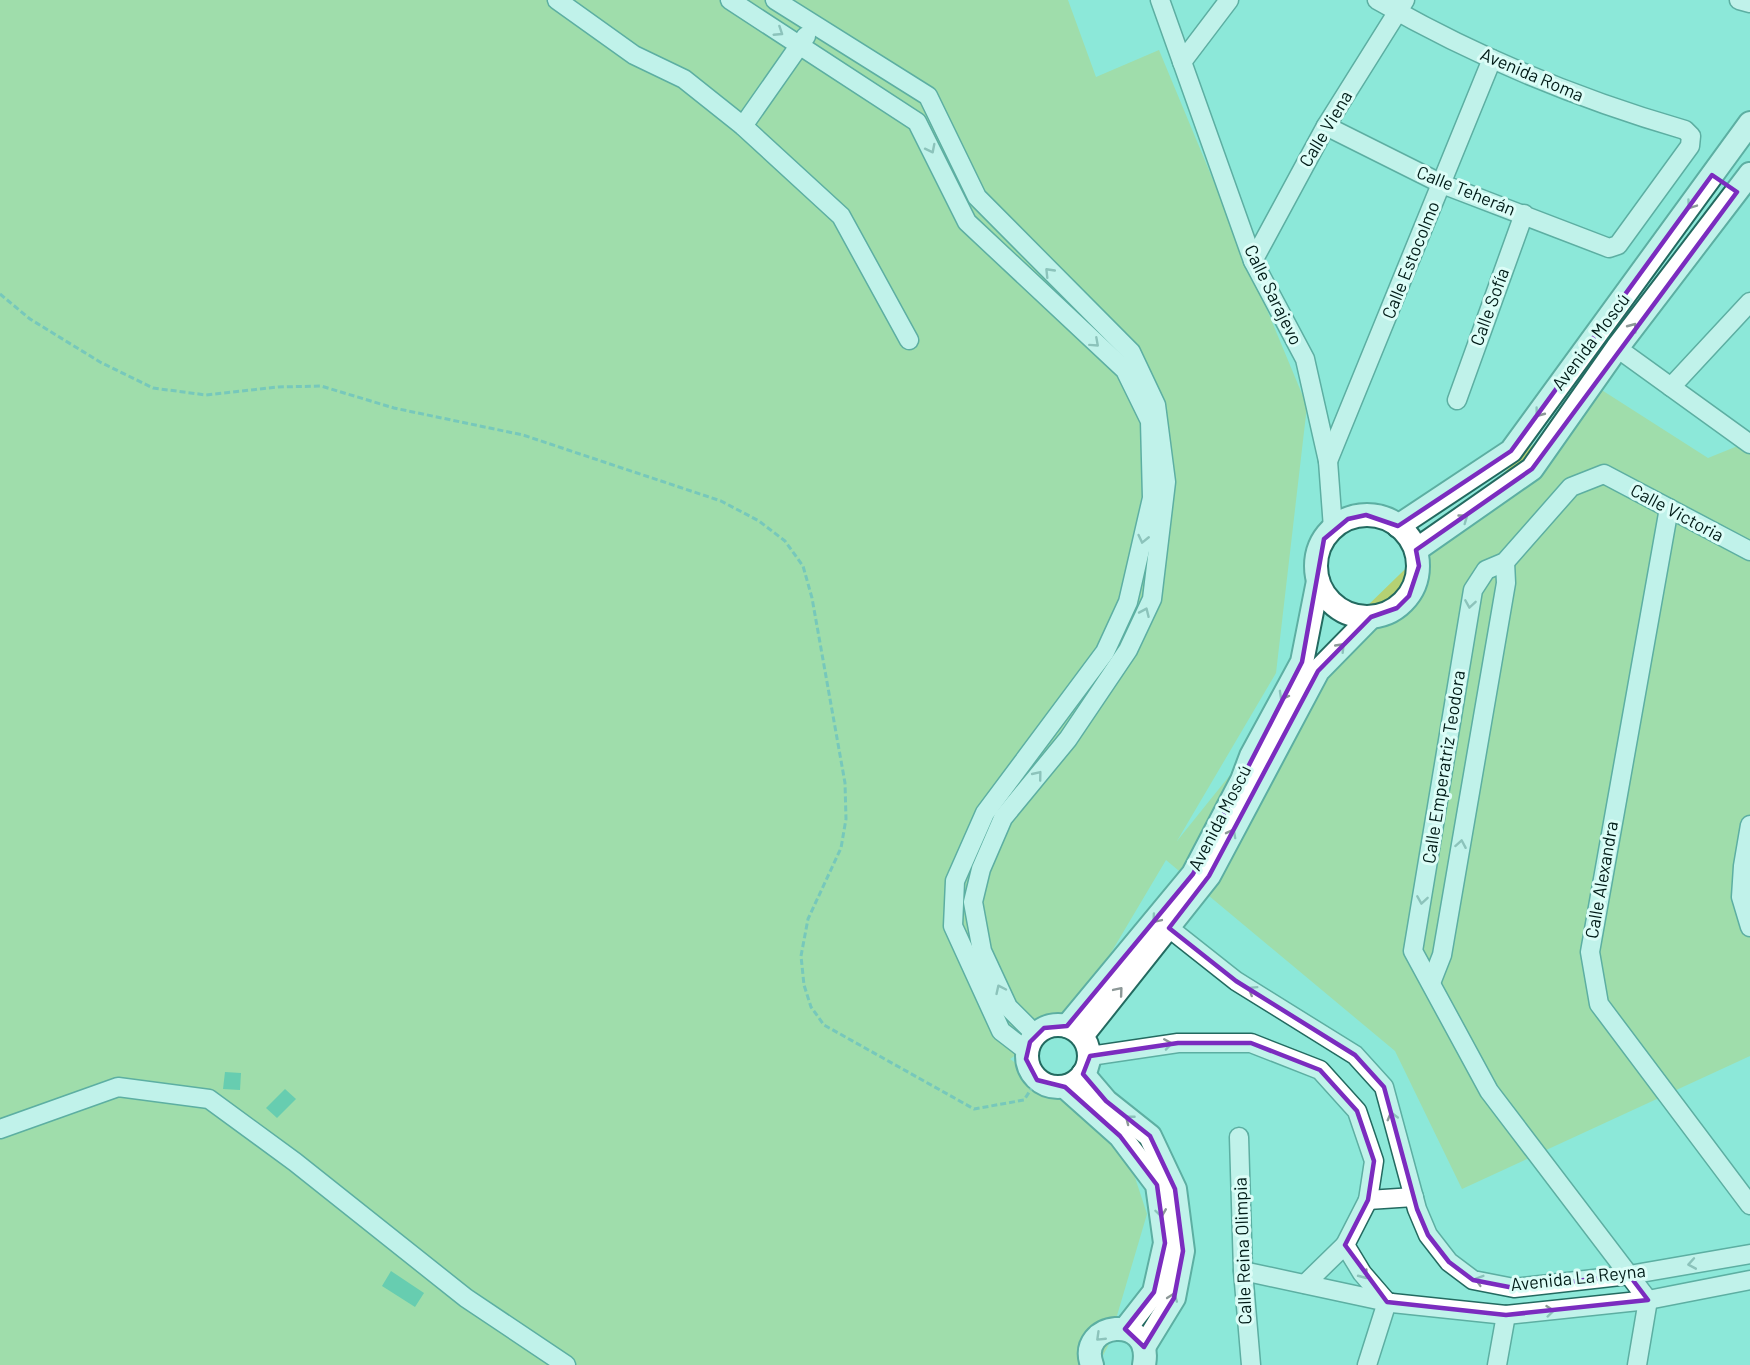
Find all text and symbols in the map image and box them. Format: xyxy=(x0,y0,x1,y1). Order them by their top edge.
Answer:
one-way arrow xyxy=(772,25,783,36)
street label: Avenida Roma xyxy=(1477,42,1587,106)
street label: Calle Viena xyxy=(1294,86,1357,171)
one-way arrow xyxy=(923,142,935,153)
street label: Calle Teherán xyxy=(1414,160,1519,220)
street label: Calle Estocolmo xyxy=(1376,198,1444,322)
one-way arrow xyxy=(1687,198,1698,209)
street label: Calle Sarajevo xyxy=(1240,241,1308,348)
street label: Calle Sofía xyxy=(1465,265,1513,349)
one-way arrow xyxy=(1045,268,1056,278)
street label: Avenida Moscú xyxy=(1547,289,1634,394)
one-way arrow xyxy=(1626,323,1637,334)
one-way arrow xyxy=(1088,336,1099,347)
one-way arrow xyxy=(1535,406,1546,417)
street label: Calle Victoria xyxy=(1627,478,1728,546)
one-way arrow xyxy=(1458,514,1469,525)
one-way arrow xyxy=(1137,534,1150,544)
one-way arrow xyxy=(1465,599,1477,608)
one-way arrow xyxy=(1138,608,1150,619)
one-way arrow xyxy=(1334,644,1345,655)
street label: Calle Emperatriz Teodora xyxy=(1417,669,1469,865)
one-way arrow xyxy=(1279,690,1290,700)
street label: Avenida Moscú xyxy=(1183,761,1255,874)
one-way arrow xyxy=(1031,770,1042,781)
street label: Calle Alexandra xyxy=(1580,819,1622,940)
one-way arrow xyxy=(1225,828,1236,839)
one-way arrow xyxy=(1455,840,1467,849)
one-way arrow xyxy=(1416,894,1429,904)
one-way arrow xyxy=(1152,912,1163,923)
one-way arrow xyxy=(995,984,1007,995)
one-way arrow xyxy=(1112,986,1123,997)
one-way arrow xyxy=(1248,986,1258,998)
one-way arrow xyxy=(1163,1039,1173,1051)
one-way arrow xyxy=(1387,1111,1399,1122)
one-way arrow xyxy=(1125,1116,1136,1127)
street label: Calle Reina Olimpia xyxy=(1228,1177,1256,1325)
one-way arrow xyxy=(1154,1208,1166,1218)
one-way arrow xyxy=(1688,1257,1698,1270)
street label: Avenida La Reyna xyxy=(1509,1259,1647,1295)
one-way arrow xyxy=(1357,1268,1368,1279)
one-way arrow xyxy=(1474,1275,1485,1287)
one-way arrow xyxy=(1165,1292,1178,1302)
one-way arrow xyxy=(1545,1305,1554,1317)
one-way arrow xyxy=(1096,1330,1106,1341)

